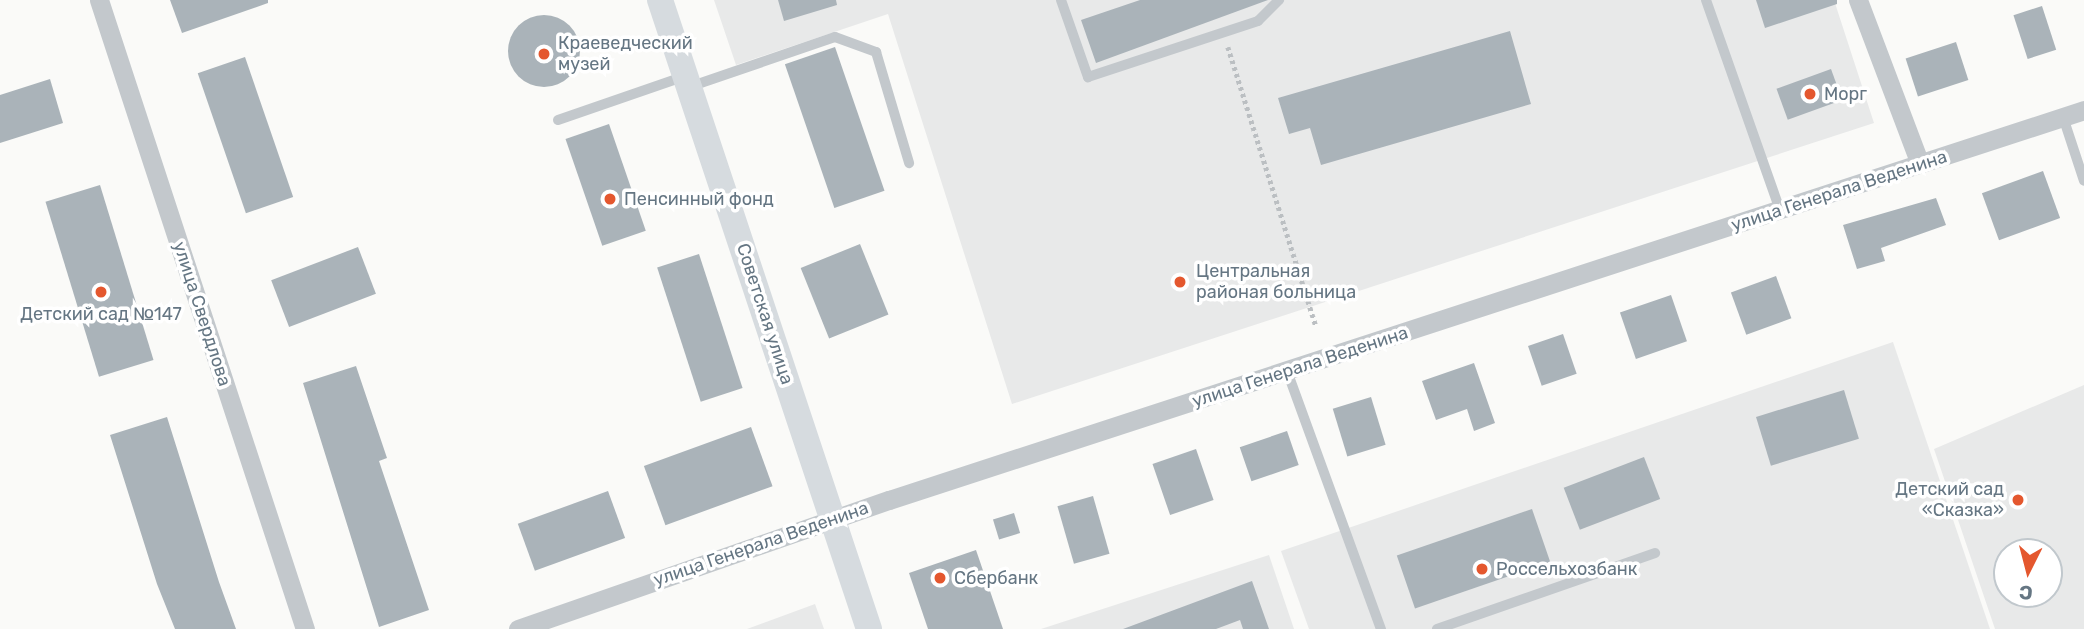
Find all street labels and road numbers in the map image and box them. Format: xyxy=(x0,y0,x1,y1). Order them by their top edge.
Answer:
street label: улица Генерала Веденина xyxy=(1728,146,1950,236)
street label: улица Свердлова xyxy=(168,239,236,389)
street label: Советская улица xyxy=(732,241,798,387)
street label: улица Генерала Веденина xyxy=(1189,322,1411,412)
street label: улица Генерала Веденина xyxy=(651,497,871,591)

